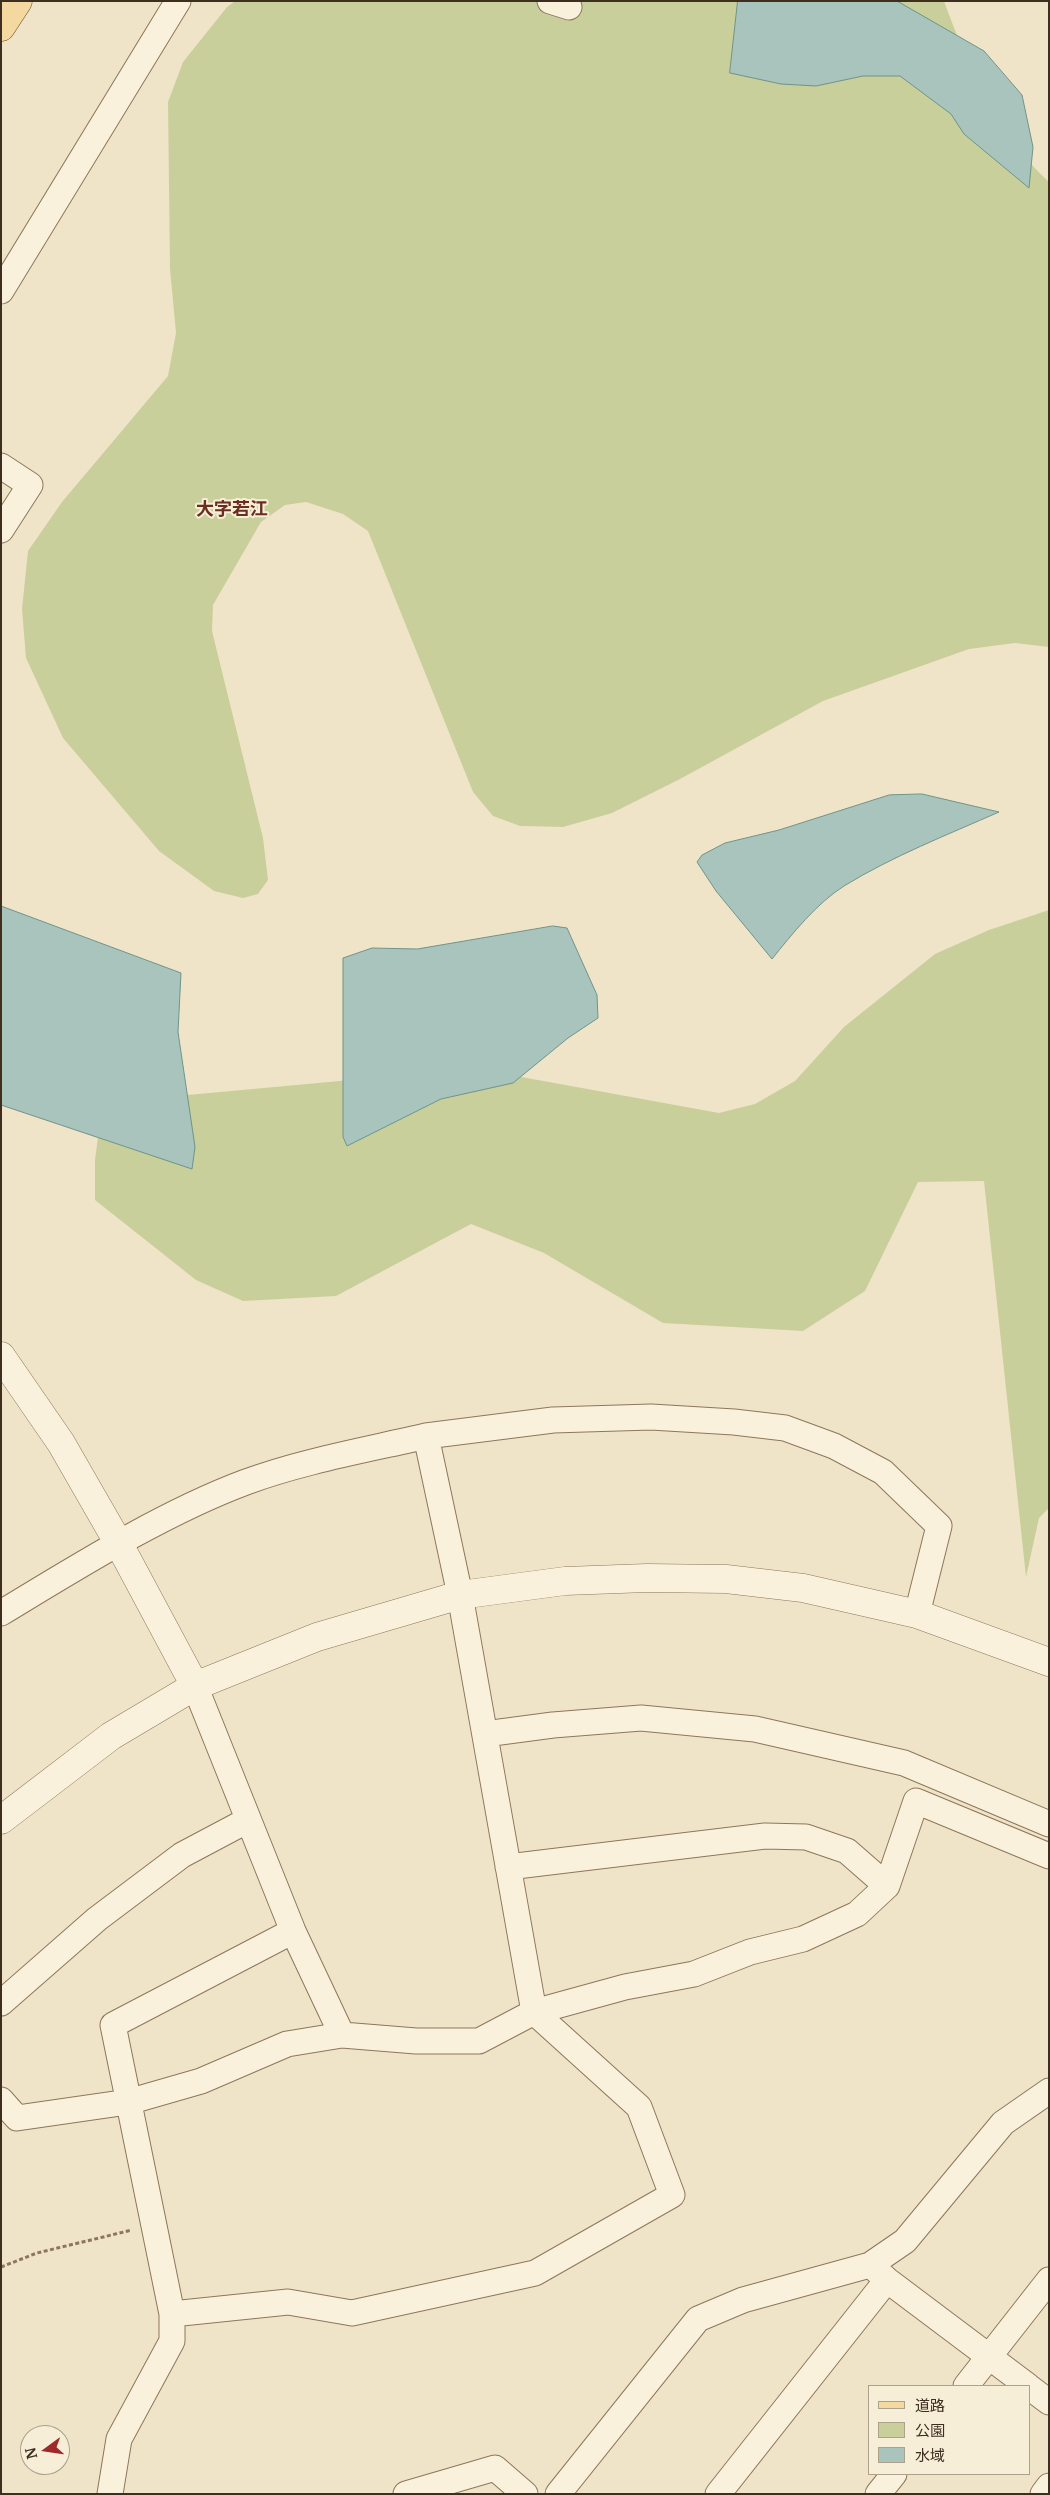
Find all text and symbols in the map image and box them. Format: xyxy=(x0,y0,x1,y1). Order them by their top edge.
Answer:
district label: 大字若江 xyxy=(196,499,268,521)
legend xyxy=(868,2385,1030,2475)
text: 道路 xyxy=(915,2396,945,2415)
text: 公園 xyxy=(915,2421,945,2440)
north arrow xyxy=(20,2425,70,2475)
text: N xyxy=(21,2446,41,2461)
text: 水域 xyxy=(915,2446,945,2465)

